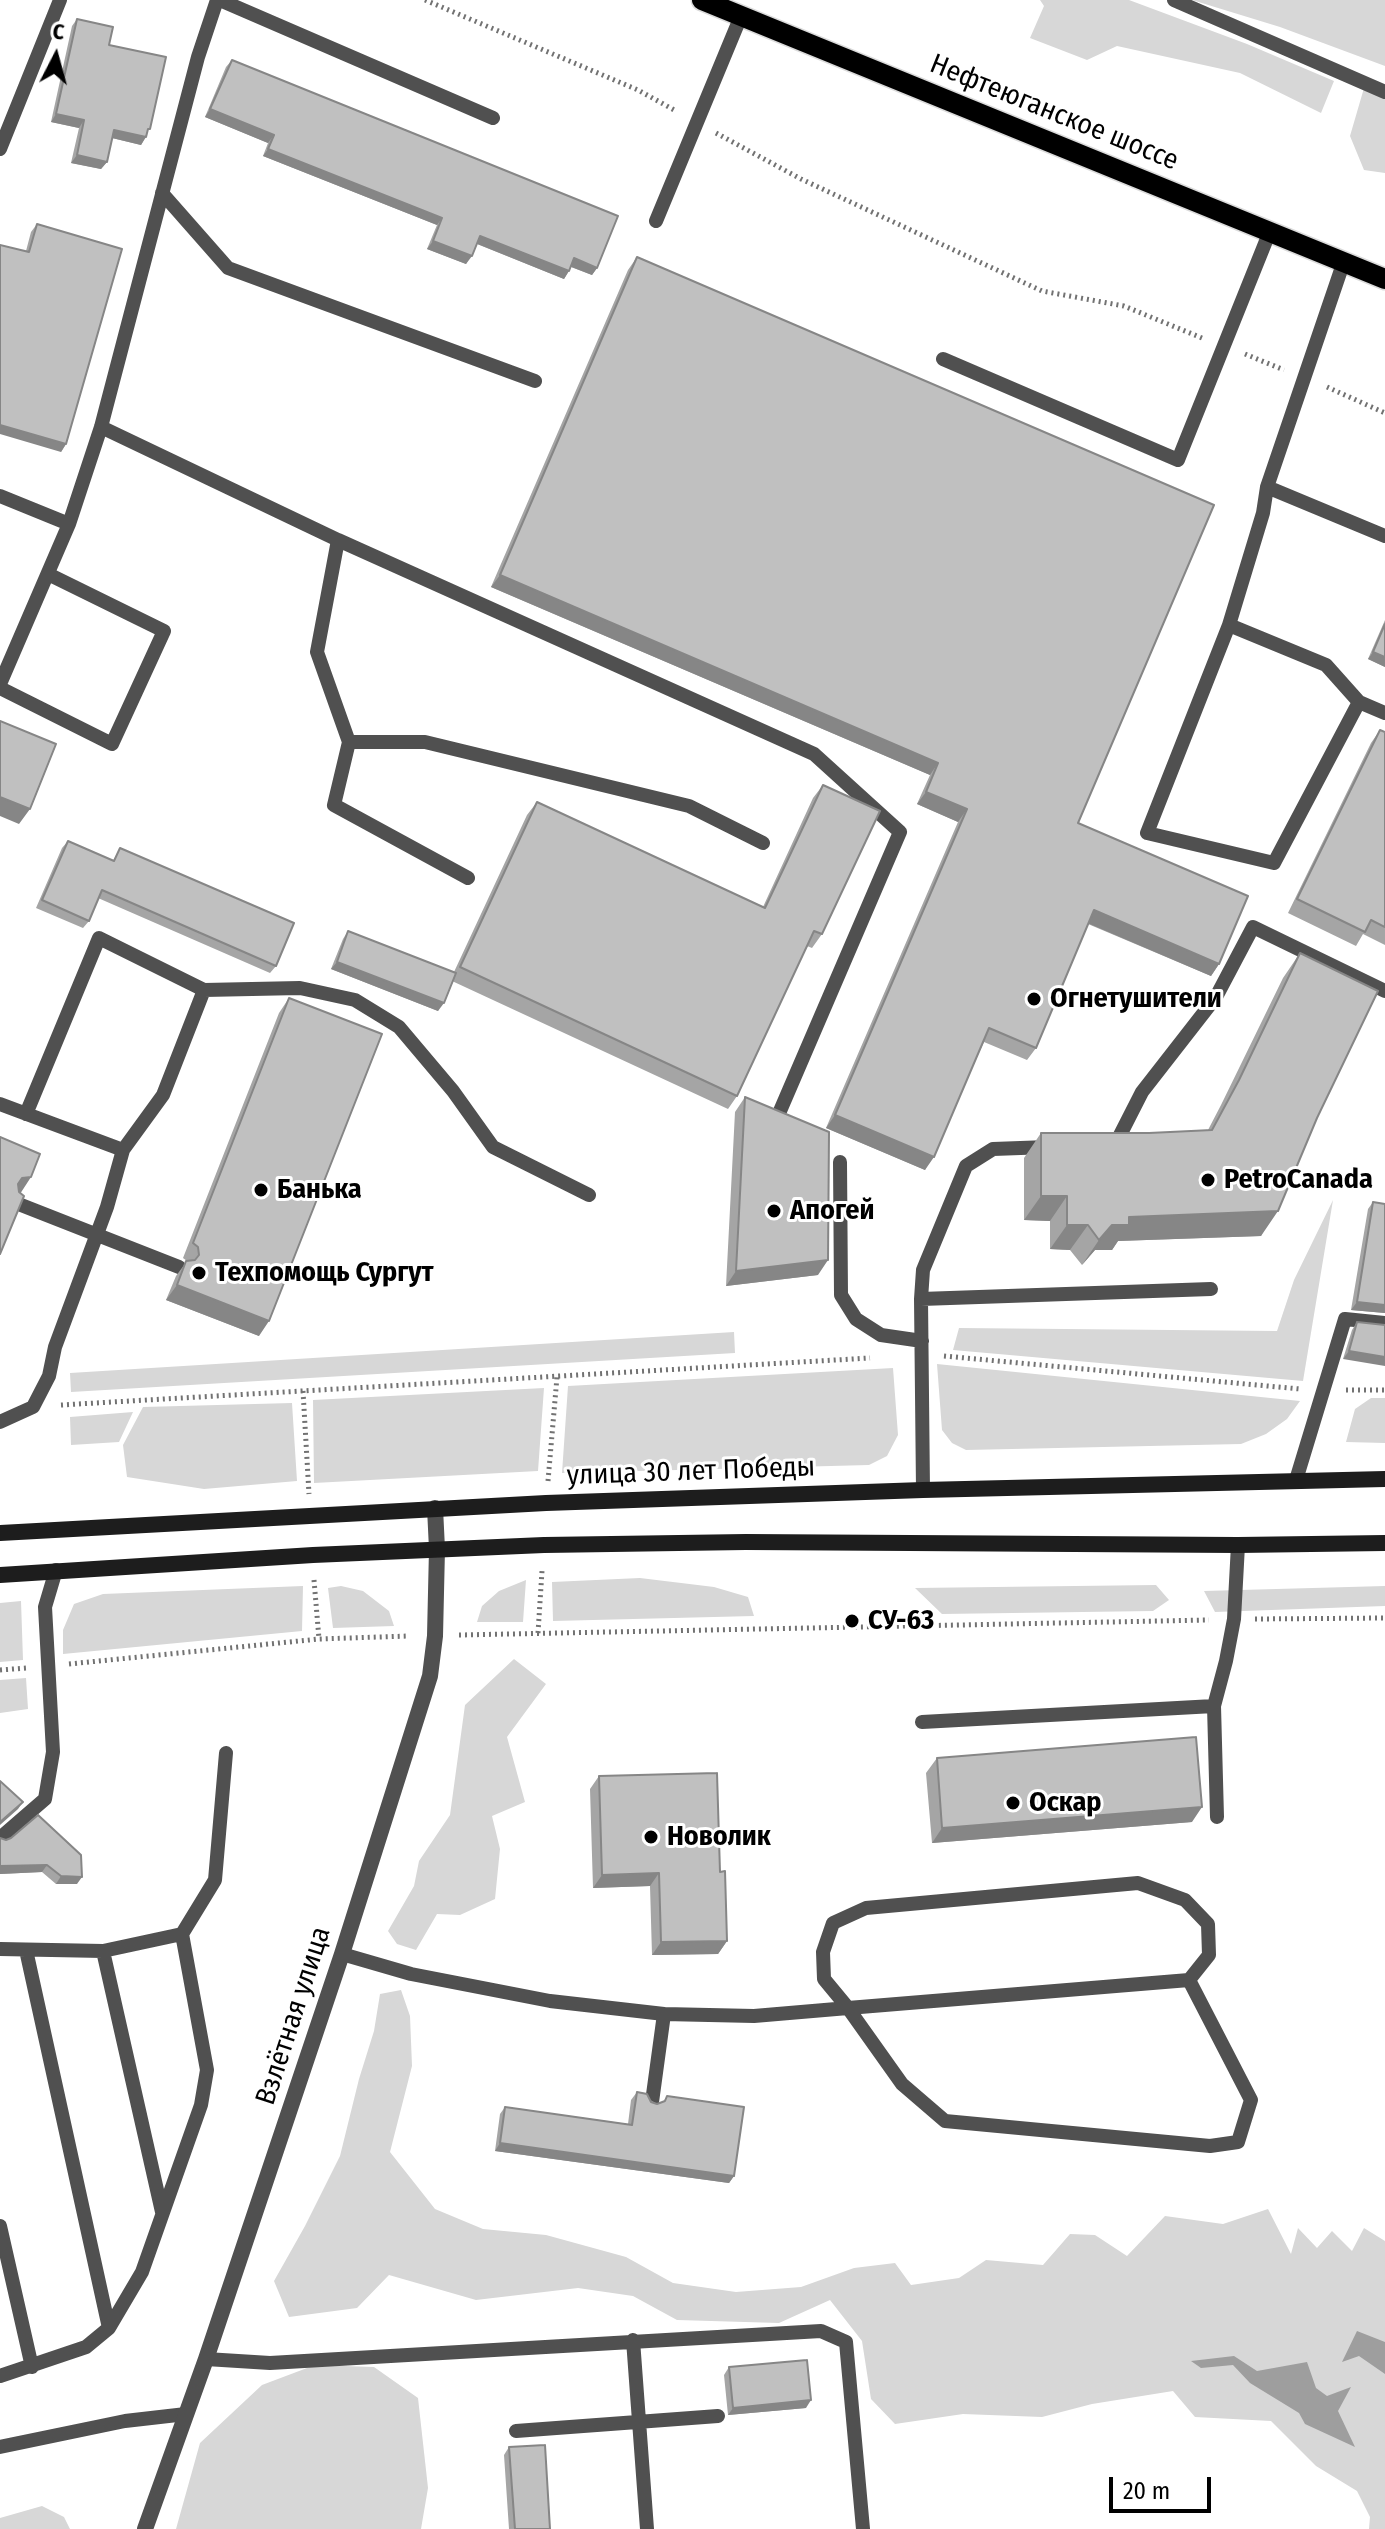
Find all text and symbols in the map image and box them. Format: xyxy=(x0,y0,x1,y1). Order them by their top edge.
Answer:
north arrow xyxy=(16,16,96,96)
text: С xyxy=(51,18,66,46)
street label: Нефтеюганское шоссе xyxy=(925,48,1183,178)
place label: Огнетушители xyxy=(1050,982,1222,1016)
marker: Огнетушители xyxy=(1025,990,1043,1008)
place label: PetroCanada xyxy=(1224,1163,1373,1197)
marker: PetroCanada xyxy=(1199,1171,1217,1189)
place label: Банька xyxy=(277,1173,362,1207)
marker: Банька xyxy=(252,1181,270,1199)
place label: Апогей xyxy=(790,1194,874,1228)
marker: Апогей xyxy=(765,1202,783,1220)
place label: Техпомощь Сургут xyxy=(215,1256,434,1290)
marker: Техпомощь Сургут xyxy=(190,1264,208,1282)
street label: улица 30 лет Победы xyxy=(566,1451,816,1493)
place label: СУ-63 xyxy=(868,1604,934,1638)
marker: СУ-63 xyxy=(843,1612,861,1630)
place label: Оскар xyxy=(1029,1786,1102,1820)
marker: Оскар xyxy=(1004,1794,1022,1812)
place label: Новолик xyxy=(667,1820,771,1854)
marker: Новолик xyxy=(642,1828,660,1846)
street label: Взлётная улица xyxy=(249,1923,339,2109)
scale bar xyxy=(1113,2461,1215,2511)
text: 20 m xyxy=(1123,2477,1170,2505)

